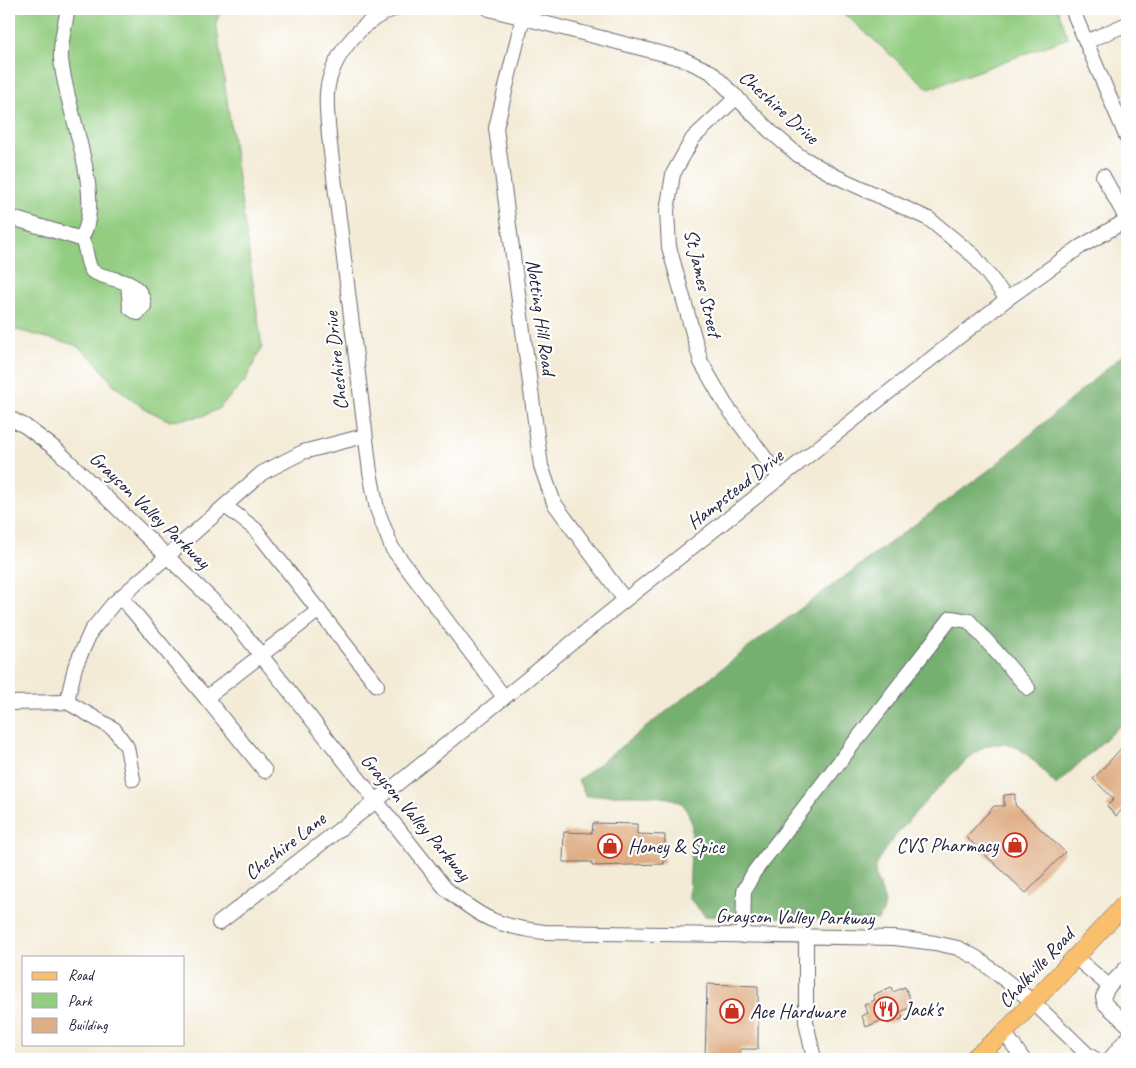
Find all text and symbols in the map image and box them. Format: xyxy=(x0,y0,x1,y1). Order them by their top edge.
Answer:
street label: Cheshire Drive xyxy=(734,65,825,150)
street label: St James Street xyxy=(678,227,728,342)
street label: Notting Hill Road xyxy=(521,258,562,380)
street label: Cheshire Drive xyxy=(318,309,354,412)
street label: Hampstead Drive xyxy=(682,443,789,534)
street label: Grayson Valley Parkway xyxy=(84,446,217,575)
street label: Grayson Valley Parkway xyxy=(355,748,477,887)
street label: Cheshire Lane xyxy=(239,806,332,885)
shop icon: CVS Pharmacy xyxy=(1002,832,1028,858)
shop icon: Honey & Spice xyxy=(597,833,623,859)
place label: CVS Pharmacy xyxy=(897,833,999,858)
place label: Honey & Spice xyxy=(628,834,726,859)
street label: Grayson Valley Parkway xyxy=(715,903,876,931)
street label: Chalkville Road xyxy=(993,921,1081,1013)
legend xyxy=(22,956,185,1046)
text: Road xyxy=(68,966,95,985)
text: Park xyxy=(68,992,93,1011)
restaurant icon: Jack's xyxy=(873,996,899,1022)
place label: Jack's xyxy=(903,997,944,1022)
shop icon: Ace Hardware xyxy=(719,998,745,1024)
place label: Ace Hardware xyxy=(750,999,847,1024)
text: Building xyxy=(68,1016,108,1035)

